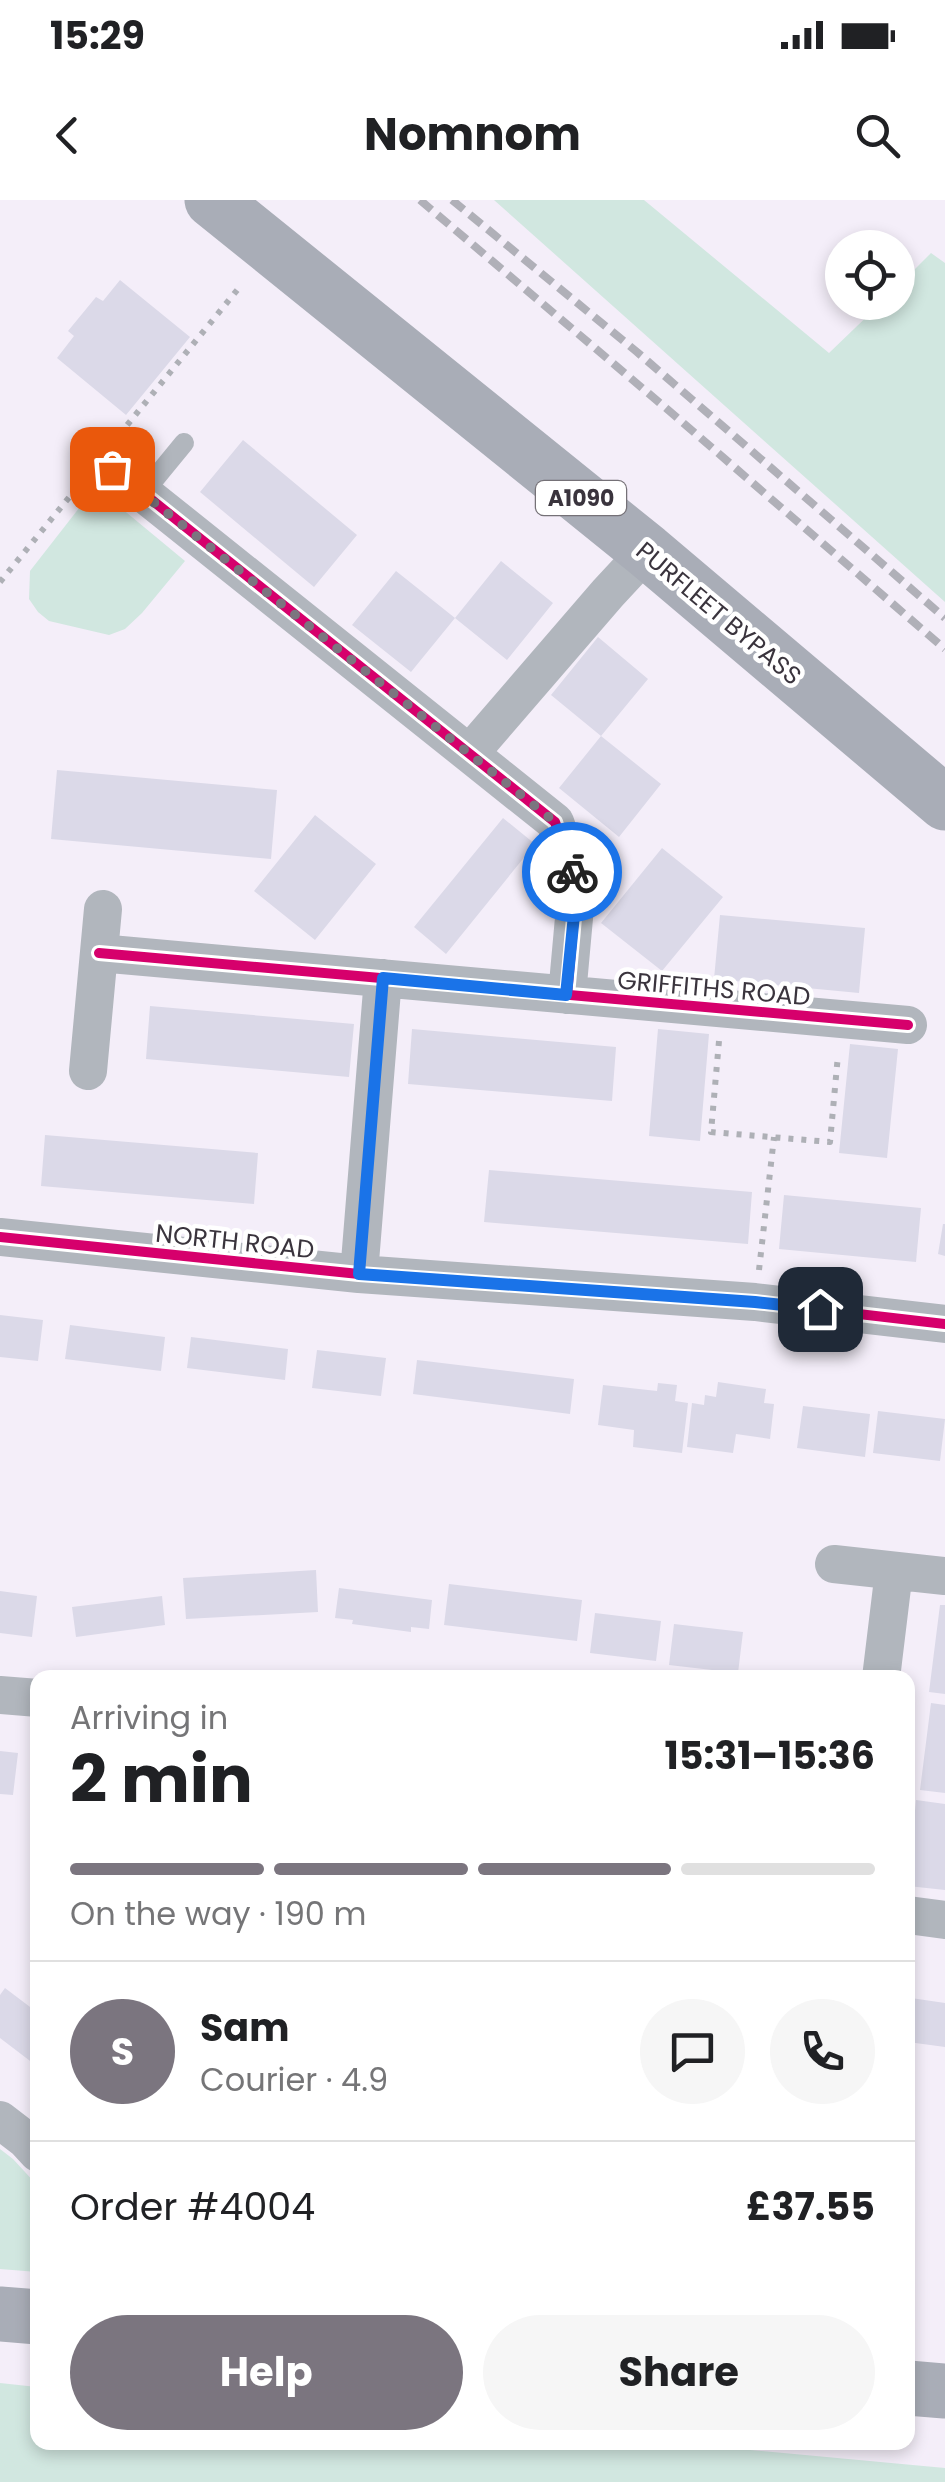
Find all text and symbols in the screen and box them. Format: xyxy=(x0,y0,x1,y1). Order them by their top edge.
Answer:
text: 15:29 xyxy=(50,9,145,62)
text: Nomnom xyxy=(364,103,581,166)
icon: back xyxy=(40,108,95,163)
icon: search xyxy=(850,108,905,163)
map controls xyxy=(825,230,915,320)
button: locate xyxy=(825,230,915,320)
pin xyxy=(70,427,155,512)
icon: bag xyxy=(85,442,140,497)
road number: A1090 xyxy=(536,481,626,515)
street label: PURFLEET BYPASS xyxy=(628,534,809,693)
courier xyxy=(522,822,622,922)
icon: bike xyxy=(545,845,600,900)
street label: GRIFFITHS ROAD xyxy=(616,963,812,1014)
street label: NORTH ROAD xyxy=(154,1216,316,1267)
pin xyxy=(778,1267,863,1352)
icon: home xyxy=(793,1282,848,1337)
text: Arriving in xyxy=(70,1695,228,1740)
text: 15:31–15:36 xyxy=(665,1729,875,1782)
text: 2 min xyxy=(70,1734,253,1825)
text: On the way · 190 m xyxy=(70,1891,366,1936)
button: chat xyxy=(640,1999,745,2104)
button: phone xyxy=(770,1999,875,2104)
text: Sam xyxy=(200,2001,289,2054)
text: S xyxy=(111,2025,134,2078)
text: Courier · 4.9 xyxy=(200,2057,388,2102)
text: Order #4004 xyxy=(70,2180,315,2233)
text: £37.55 xyxy=(746,2180,875,2233)
button: Help xyxy=(70,2315,463,2430)
button: Share xyxy=(483,2315,875,2430)

